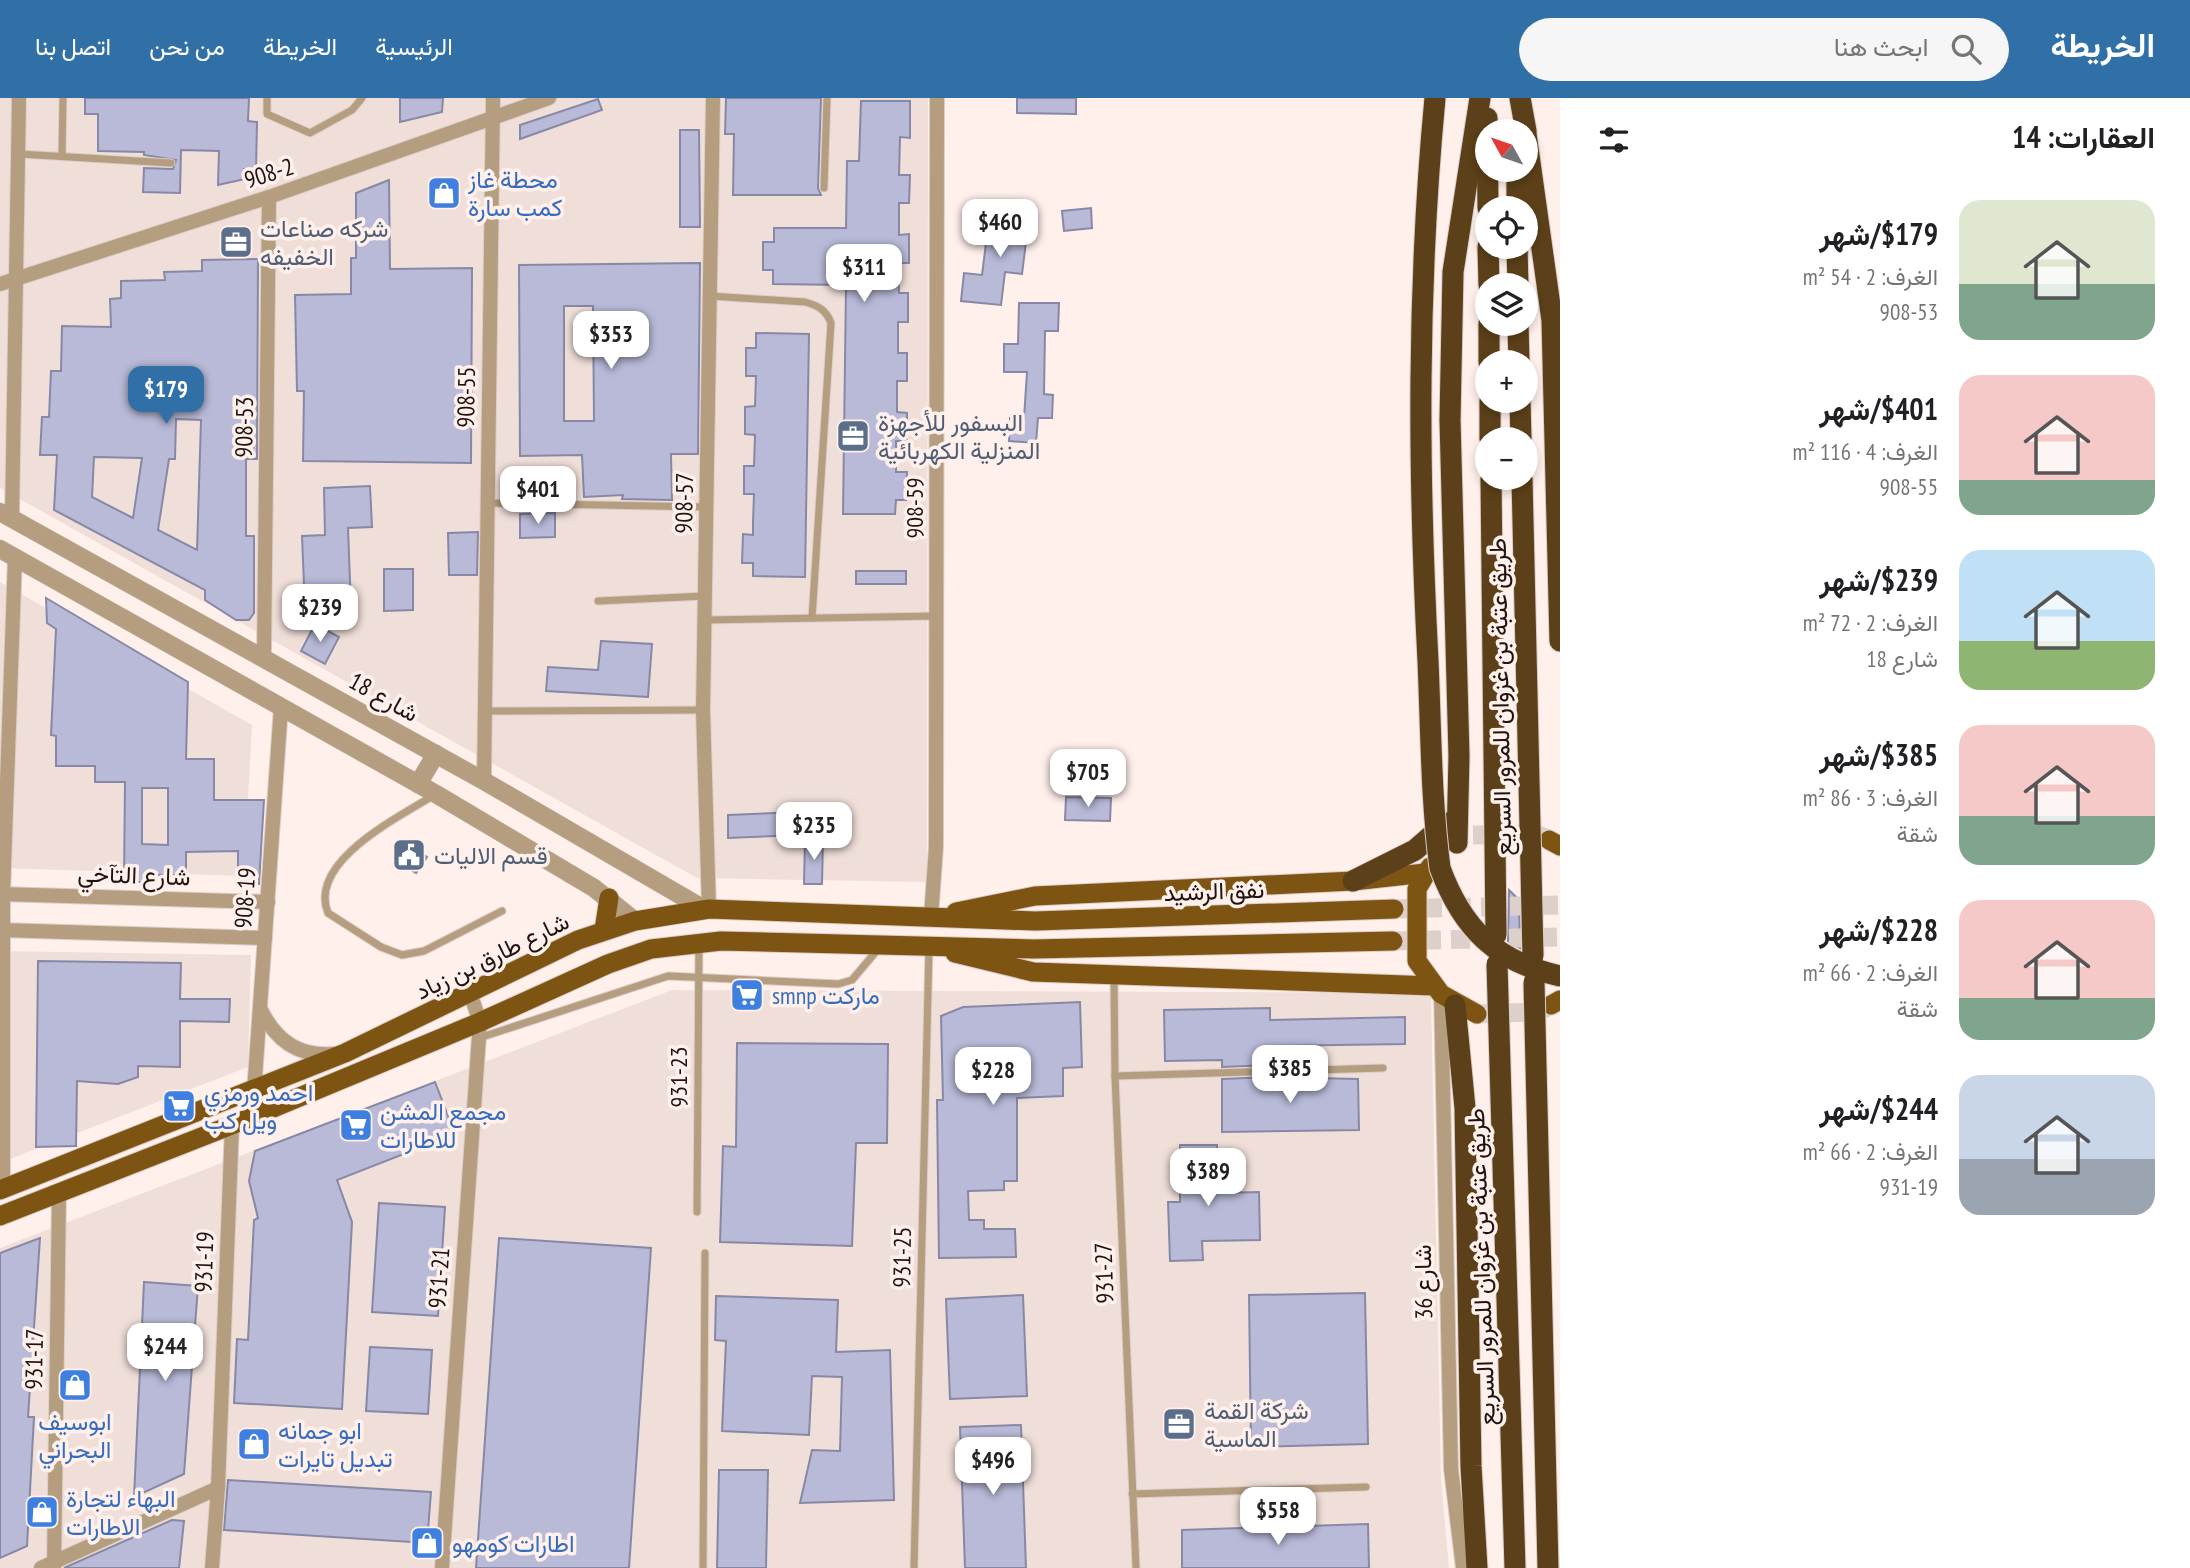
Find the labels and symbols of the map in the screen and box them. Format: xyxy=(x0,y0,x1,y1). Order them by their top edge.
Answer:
north arrow xyxy=(1475,119,1538,182)
street label: 908-2 xyxy=(240,151,298,195)
place label: محطة غاز كمب سارة xyxy=(467,164,563,223)
shop icon: محطة غاز كمب سارة xyxy=(425,174,463,212)
pin: $460 xyxy=(959,200,1041,259)
place label: شركه صناعات الخفيفه xyxy=(260,213,388,272)
office icon: شركه صناعات الخفيفه xyxy=(217,223,255,261)
pin: $311 xyxy=(823,244,905,304)
pin: $353 xyxy=(570,312,652,371)
pin: $179 xyxy=(125,366,207,426)
street label: 908-55 xyxy=(450,366,482,428)
street label: 908-53 xyxy=(228,396,260,458)
place label: البسفور للأجهزة المنزلية الكهربائية xyxy=(878,407,1040,466)
office icon: البسفور للأجهزة المنزلية الكهربائية xyxy=(834,417,872,455)
pin: $401 xyxy=(497,466,579,526)
street label: 908-57 xyxy=(668,472,700,534)
street label: 908-59 xyxy=(899,478,930,538)
street label: طريق عتبة بن غزوان للمرور السريع xyxy=(1482,538,1520,856)
pin: $239 xyxy=(279,584,361,644)
street label: شارع 18 xyxy=(343,665,424,730)
pin: $705 xyxy=(1047,750,1129,809)
pin: $235 xyxy=(773,802,855,862)
public building icon: قسم الاليات xyxy=(390,836,428,874)
place label: قسم الاليات xyxy=(434,840,548,872)
street label: شارع التآخي xyxy=(77,858,191,896)
street label: 908-19 xyxy=(227,867,263,929)
street label: نفق الرشيد xyxy=(1163,874,1265,908)
street label: شارع طارق بن زياد xyxy=(410,905,574,1008)
supermarket icon: smnp ماركت xyxy=(728,976,766,1014)
place label: smnp ماركت xyxy=(772,980,880,1011)
pin: $385 xyxy=(1249,1046,1331,1105)
street label: 931-23 xyxy=(663,1047,694,1107)
pin: $228 xyxy=(952,1048,1034,1107)
place label: احمد ورمزي ويل كب xyxy=(204,1077,313,1136)
supermarket icon: احمد ورمزي ويل كب xyxy=(160,1087,198,1125)
place label: مجمع المشن للاطارات xyxy=(380,1096,506,1155)
supermarket icon: مجمع المشن للاطارات xyxy=(337,1106,375,1144)
street label: طريق عتبة بن غزوان للمرور السريع xyxy=(1460,1108,1504,1426)
pin: $389 xyxy=(1167,1148,1249,1208)
street label: 931-25 xyxy=(886,1226,918,1288)
street label: 931-19 xyxy=(187,1231,221,1293)
street label: 931-27 xyxy=(1087,1242,1121,1304)
street label: شارع 36 xyxy=(1407,1244,1440,1320)
street label: 931-21 xyxy=(421,1247,457,1309)
pin: $244 xyxy=(124,1324,206,1383)
street label: 931-17 xyxy=(18,1328,50,1390)
shop icon: ابوسيف البحراني xyxy=(56,1366,94,1404)
place label: شركة القمة الماسية xyxy=(1204,1395,1309,1454)
office icon: شركة القمة الماسية xyxy=(1160,1405,1198,1443)
place label: ابوسيف البحراني xyxy=(38,1406,112,1469)
place label: ابو جمانه تبديل تايرات xyxy=(278,1415,393,1474)
shop icon: ابو جمانه تبديل تايرات xyxy=(235,1425,273,1463)
pin: $496 xyxy=(952,1438,1034,1497)
place label: البهاء لتجارة الاطارات xyxy=(66,1483,176,1542)
pin: $558 xyxy=(1237,1488,1319,1547)
shop icon: البهاء لتجارة الاطارات xyxy=(23,1493,61,1531)
shop icon: اطارات كومهو xyxy=(408,1524,446,1562)
place label: اطارات كومهو xyxy=(452,1528,574,1559)

